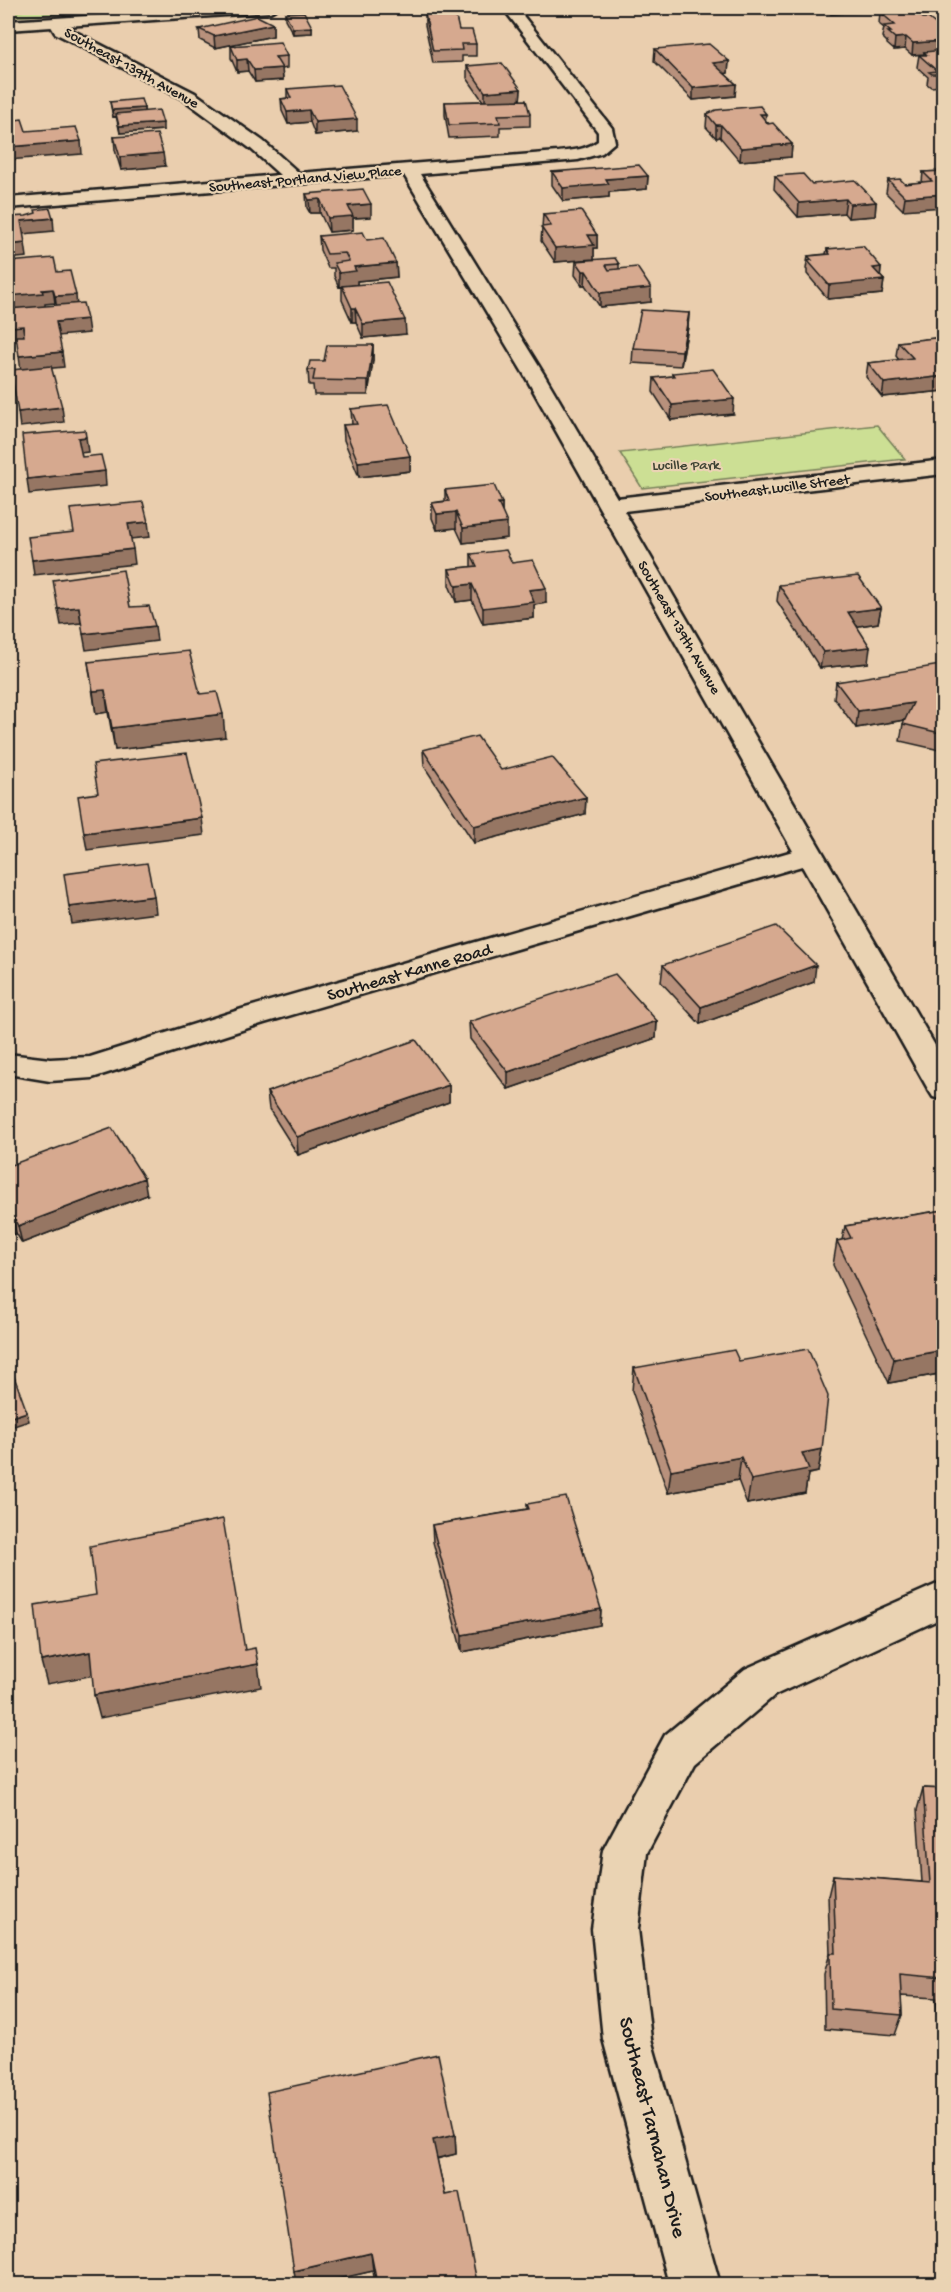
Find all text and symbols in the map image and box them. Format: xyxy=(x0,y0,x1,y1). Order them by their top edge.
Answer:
street label: Southeast 139th Avenue xyxy=(60,24,202,113)
street label: Southeast Portland View Place xyxy=(208,163,402,197)
park label: Lucille Park xyxy=(652,457,721,475)
street label: Southeast Lucille Street xyxy=(704,471,853,507)
street label: Southeast 139th Avenue xyxy=(633,558,724,698)
street label: Southeast Kanne Road xyxy=(325,939,496,1007)
street label: Southeast Tarnahan Drive xyxy=(611,2015,690,2242)

